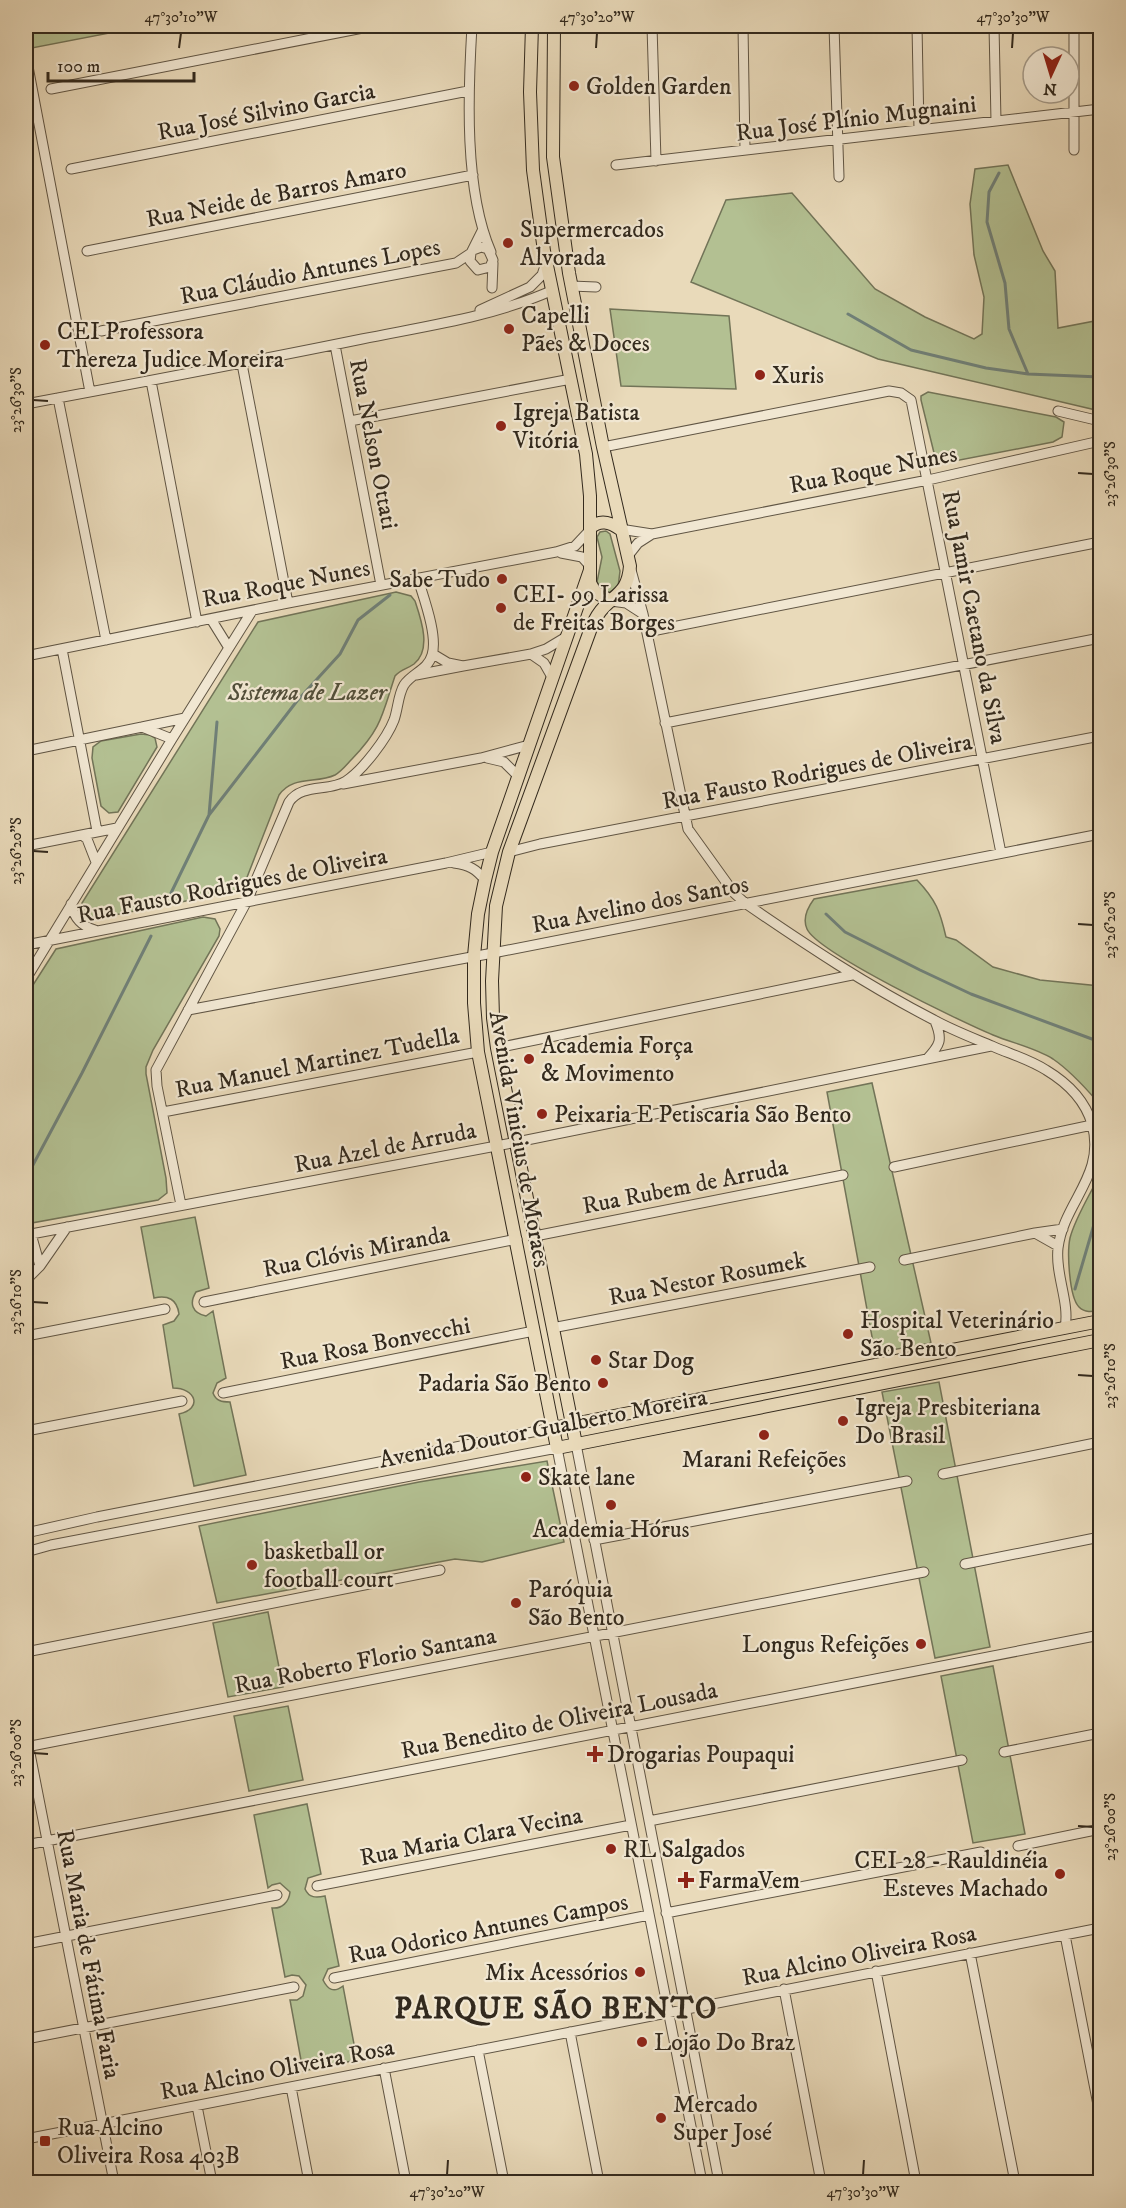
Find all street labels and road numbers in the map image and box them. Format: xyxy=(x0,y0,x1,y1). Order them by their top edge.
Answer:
street label: Rua José Silvino Garcia xyxy=(155,76,378,148)
street label: Rua José Plínio Mugnaini xyxy=(734,89,978,149)
street label: Rua Neide de Barros Amaro xyxy=(143,155,409,235)
street label: Rua Cláudio Antunes Lopes xyxy=(178,232,443,312)
street label: Rua Nelson Ottati xyxy=(342,356,404,532)
street label: Rua Roque Nunes xyxy=(787,439,960,501)
street label: Rua Jamir Caetano da Silva xyxy=(935,488,1013,747)
street label: Rua Roque Nunes xyxy=(200,553,373,615)
street label: Rua Fausto Rodrigues de Oliveira xyxy=(660,727,976,817)
street label: Rua Fausto Rodrigues de Oliveira xyxy=(75,841,391,931)
street label: Rua Avelino dos Santos xyxy=(529,869,751,941)
street label: Avenida Vinicius de Moraes xyxy=(482,1009,556,1270)
street label: Rua Manuel Martinez Tudella xyxy=(173,1021,463,1105)
street label: Rua Azel de Arruda xyxy=(292,1115,480,1180)
street label: Rua Rubem de Arruda xyxy=(580,1152,791,1222)
street label: Rua Clóvis Miranda xyxy=(260,1219,453,1285)
street label: Rua Nestor Rosumek xyxy=(606,1245,808,1313)
street label: Rua Rosa Bonvecchi xyxy=(278,1311,473,1377)
street label: Avenida Doutor Gualberto Moreira xyxy=(377,1382,711,1476)
street label: Rua Roberto Florio Santana xyxy=(232,1621,499,1701)
street label: Rua Benedito de Oliveira Lousada xyxy=(398,1675,721,1766)
street label: Rua Maria Clara Vecina xyxy=(357,1801,586,1873)
street label: Rua Maria de Fátima Faria xyxy=(49,1827,127,2082)
street label: Rua Odorico Antunes Campos xyxy=(346,1887,631,1971)
street label: Rua Alcino Oliveira Rosa xyxy=(740,1918,980,1993)
street label: Rua Alcino Oliveira Rosa xyxy=(158,2032,398,2107)

